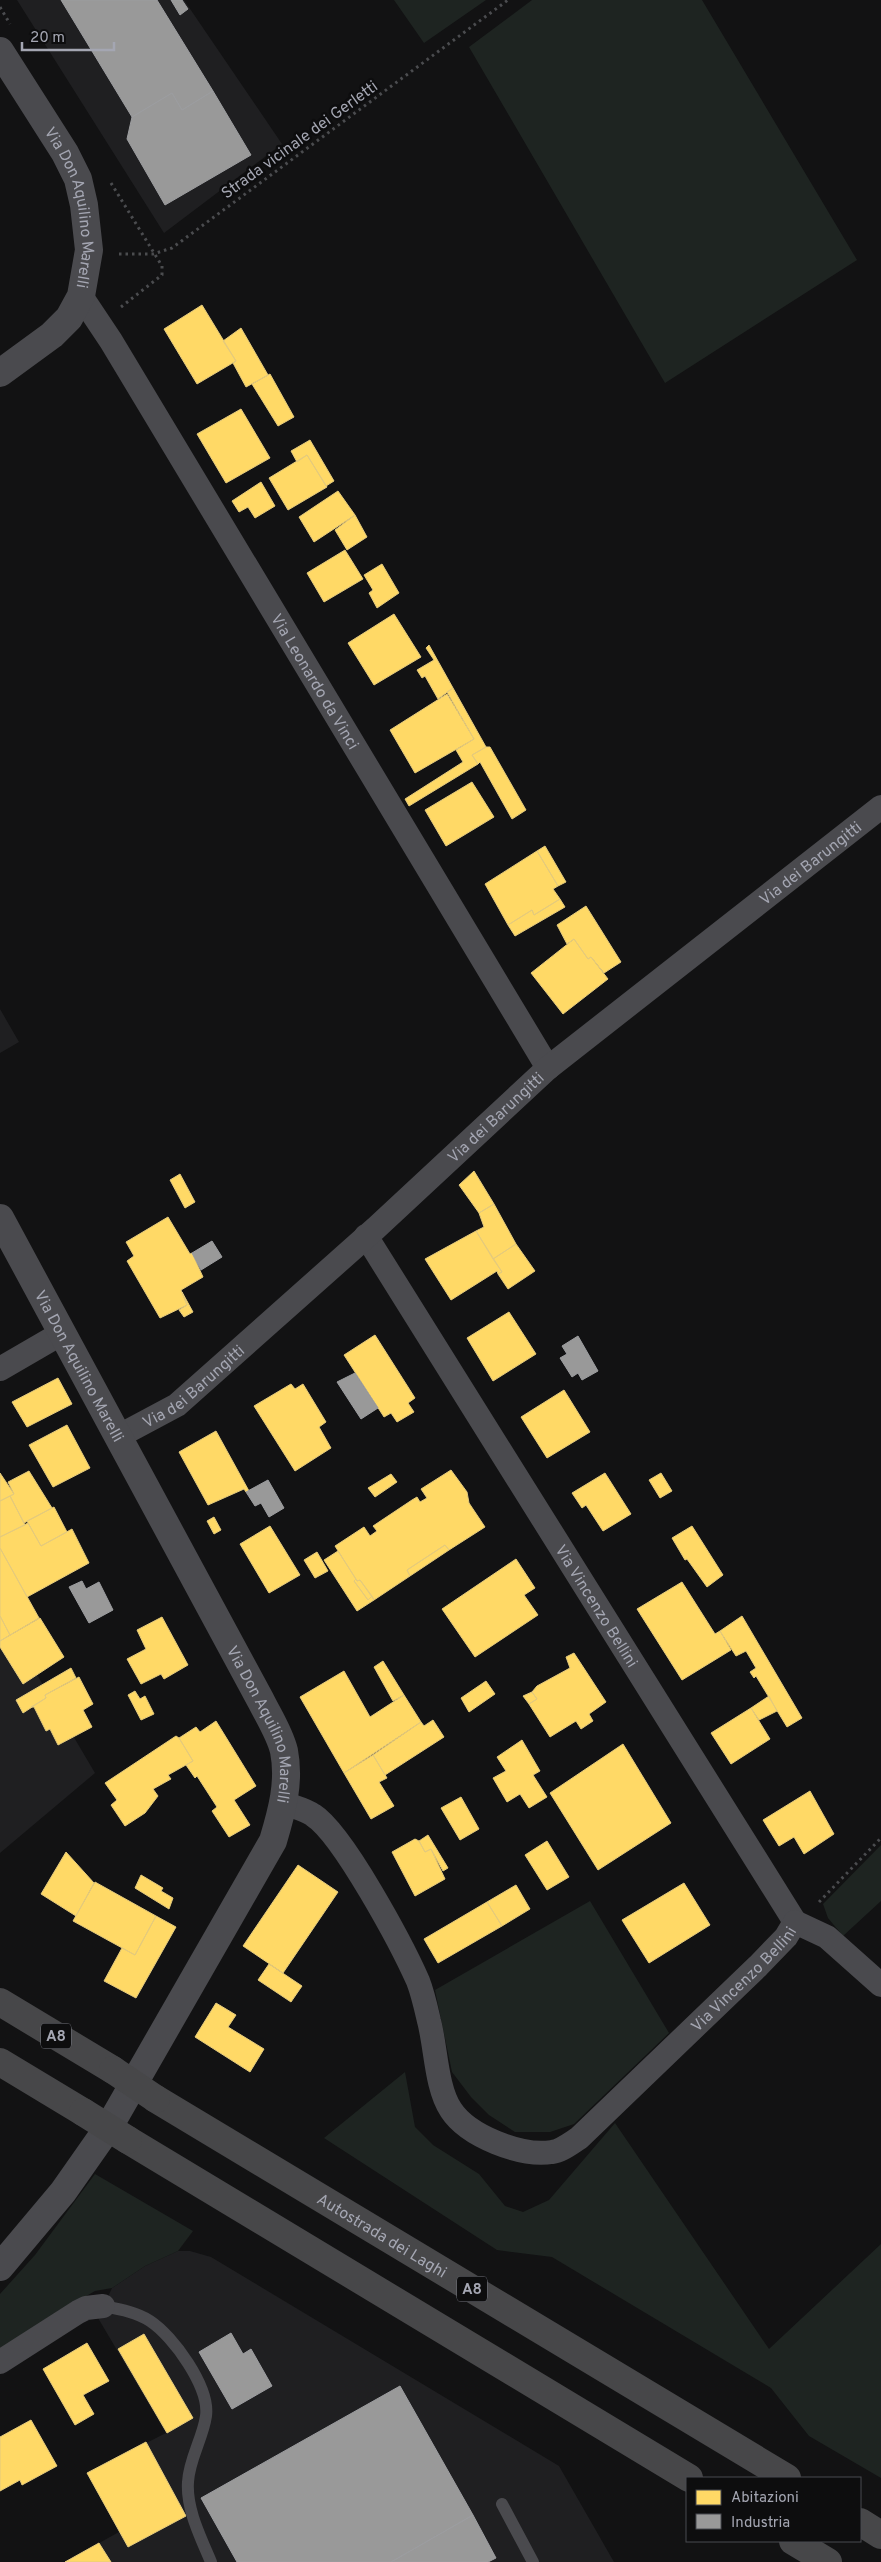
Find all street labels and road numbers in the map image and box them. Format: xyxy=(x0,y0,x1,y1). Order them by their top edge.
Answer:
street label: Strada vicinale dei Gerletti xyxy=(218,77,382,204)
street label: Via Don Aquilino Marelli xyxy=(39,124,97,290)
street label: Via Leonardo da Vinci xyxy=(265,611,362,754)
street label: Via dei Barungitti xyxy=(756,818,867,910)
street label: Via dei Barungitti xyxy=(444,1069,549,1168)
street label: Via Don Aquilino Marelli xyxy=(29,1287,127,1446)
street label: Via dei Barungitti xyxy=(140,1342,250,1434)
street label: Via Vincenzo Bellini xyxy=(550,1542,641,1672)
street label: Via Don Aquilino Marelli xyxy=(221,1643,294,1805)
street label: Via Vincenzo Bellini xyxy=(688,1924,802,2037)
road number: A8 xyxy=(41,2024,71,2048)
street label: Autostrada dei Laghi xyxy=(313,2190,450,2283)
road number: A8 xyxy=(457,2276,487,2302)

